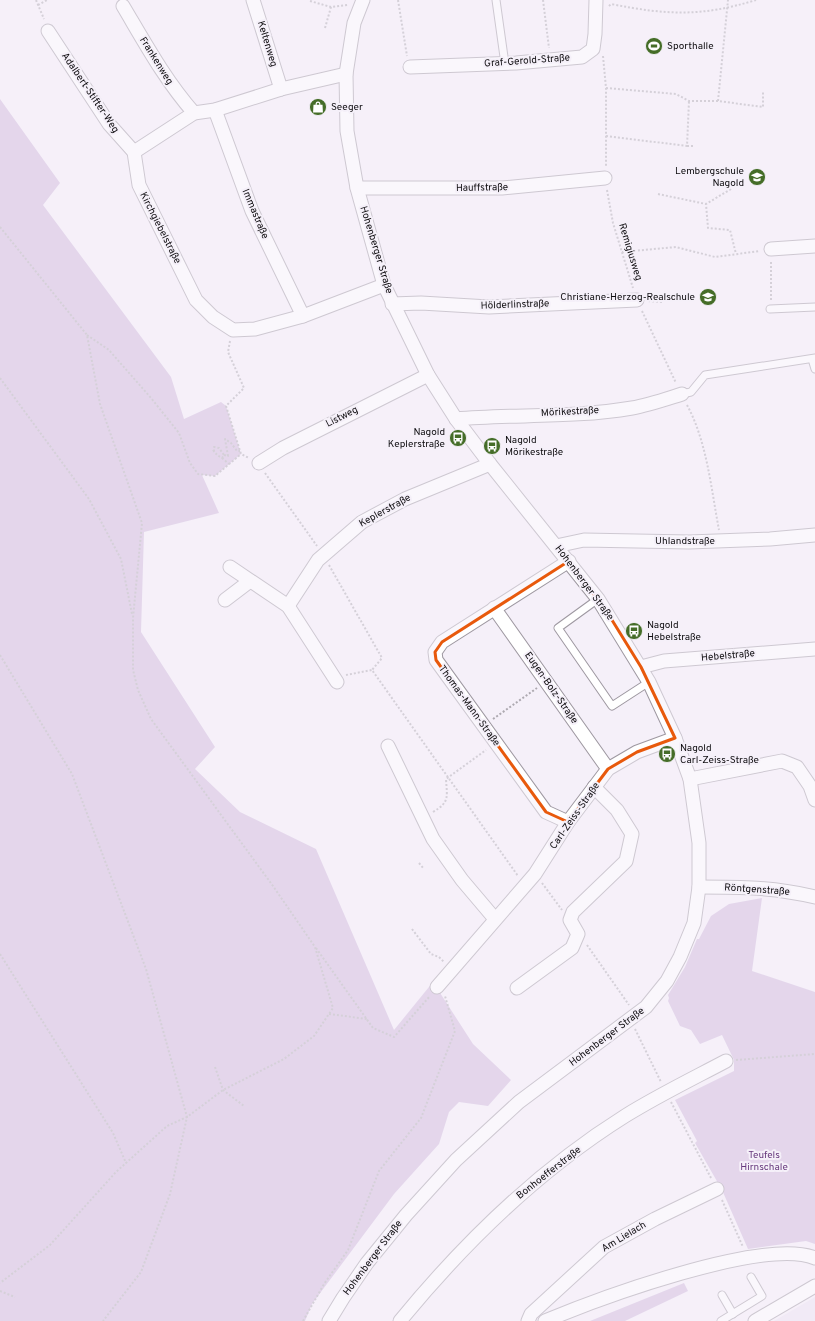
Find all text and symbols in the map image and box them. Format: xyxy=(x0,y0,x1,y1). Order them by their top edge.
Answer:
street label: Keltenweg xyxy=(254,19,280,69)
street label: Frankenweg xyxy=(136,35,176,87)
sports icon: Sporthalle xyxy=(644,36,664,56)
place label: Sporthalle xyxy=(667,40,714,53)
street label: Adalbert-Stifter-Weg xyxy=(58,50,122,136)
street label: Graf-Gerold-Straße xyxy=(484,52,570,70)
shop icon: Seeger xyxy=(308,97,328,117)
place label: Seeger xyxy=(331,101,363,114)
place label: Lembergschule Nagold xyxy=(675,165,744,190)
school or university icon: Lembergschule Nagold xyxy=(747,167,767,187)
street label: Hauffstraße xyxy=(456,181,508,195)
street label: Immastraße xyxy=(239,187,271,241)
street label: Kirchgiebelstraße xyxy=(136,190,184,266)
street label: Hohenberger Straße xyxy=(357,205,395,295)
street label: Remigiusweg xyxy=(615,222,645,282)
school or university icon: Christiane-Herzog-Realschule xyxy=(698,287,718,307)
place label: Christiane-Herzog-Realschule xyxy=(560,291,695,304)
street label: Hölderlinstraße xyxy=(480,297,550,313)
street label: Listweg xyxy=(324,403,360,431)
street label: Mörikestraße xyxy=(541,404,599,420)
place label: Nagold Keplerstraße xyxy=(388,426,445,451)
bus stop icon: Nagold Keplerstraße xyxy=(448,428,468,448)
place label: Nagold Mörikestraße xyxy=(505,434,563,459)
bus stop icon: Nagold Mörikestraße xyxy=(482,436,502,456)
street label: Keplerstraße xyxy=(357,491,413,531)
street label: Uhlandstraße xyxy=(655,535,715,548)
street label: Hohenberger Straße xyxy=(551,543,617,623)
place label: Nagold Hebelstraße xyxy=(647,619,701,644)
bus stop icon: Nagold Hebelstraße xyxy=(624,621,644,641)
street label: Hebelstraße xyxy=(701,647,755,665)
street label: Eugen-Bolz-Straße xyxy=(521,649,581,727)
street label: Thomas-Mann-Straße xyxy=(435,663,503,749)
place label: Nagold Carl-Zeiss-Straße xyxy=(680,742,759,767)
bus stop icon: Nagold Carl-Zeiss-Straße xyxy=(657,744,677,764)
street label: Carl-Zeiss-Straße xyxy=(547,780,603,852)
street label: Röntgenstraße xyxy=(724,881,790,899)
street label: Hohenberger Straße xyxy=(567,1004,647,1070)
street label: Bonhoefferstraße xyxy=(514,1144,584,1202)
park label: Teufels Hirnschale xyxy=(740,1149,788,1174)
street label: Hohenberger Straße xyxy=(340,1218,406,1298)
street label: Am Lielach xyxy=(599,1219,649,1255)

